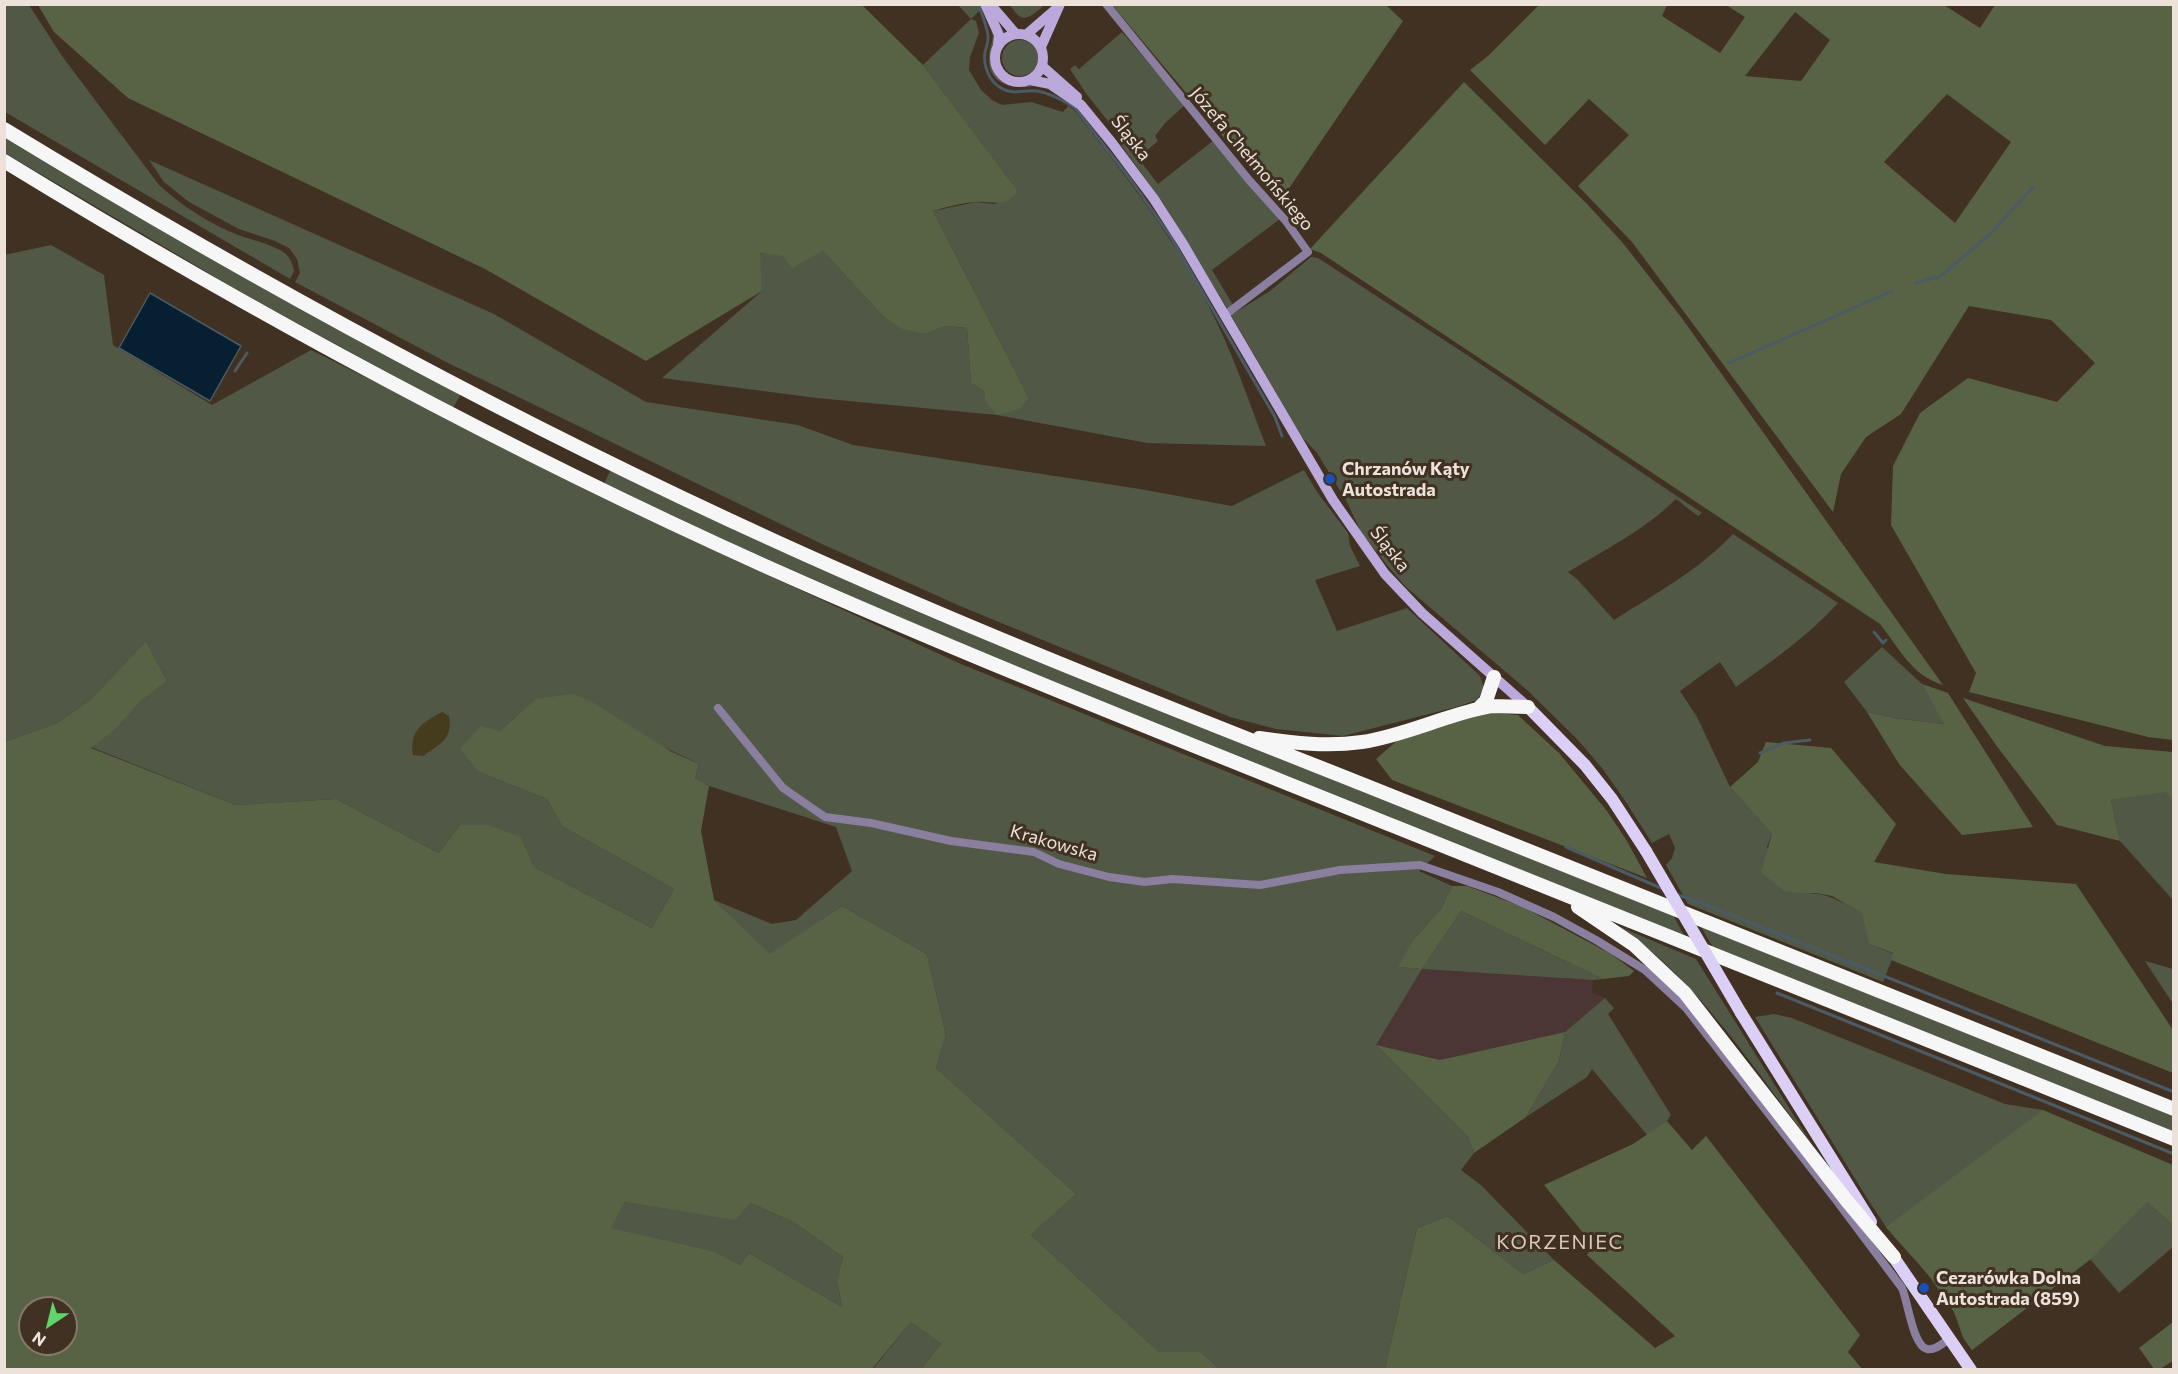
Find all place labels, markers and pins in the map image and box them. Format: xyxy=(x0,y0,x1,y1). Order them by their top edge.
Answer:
place label: Chrzanów Kąty Autostrada xyxy=(1342,458,1470,500)
marker: Chrzanów Kąty Autostrada xyxy=(1323,472,1337,486)
place label: Cezarówka Dolna Autostrada (859) xyxy=(1936,1267,2081,1310)
marker: Cezarówka Dolna Autostrada (859) xyxy=(1917,1281,1931,1295)

